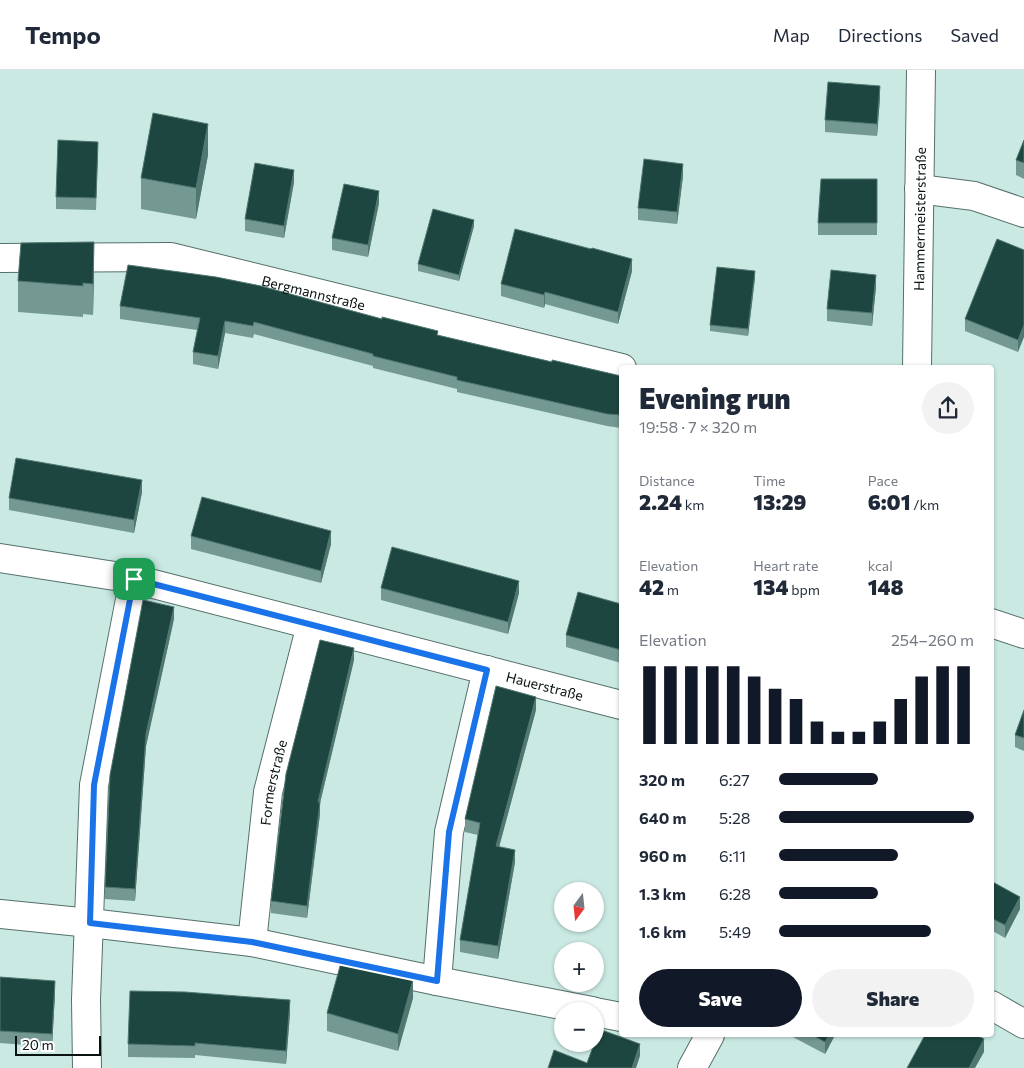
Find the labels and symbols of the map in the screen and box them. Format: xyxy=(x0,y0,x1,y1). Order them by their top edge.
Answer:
street label: Hammermeisterstraße xyxy=(910,147,928,291)
street label: Bergmannstraße xyxy=(260,271,367,313)
pin xyxy=(113,558,155,600)
street label: Hauerstraße xyxy=(504,667,585,703)
street label: Formerstraße xyxy=(256,738,290,826)
north arrow xyxy=(554,882,604,932)
scale bar xyxy=(15,1033,101,1056)

